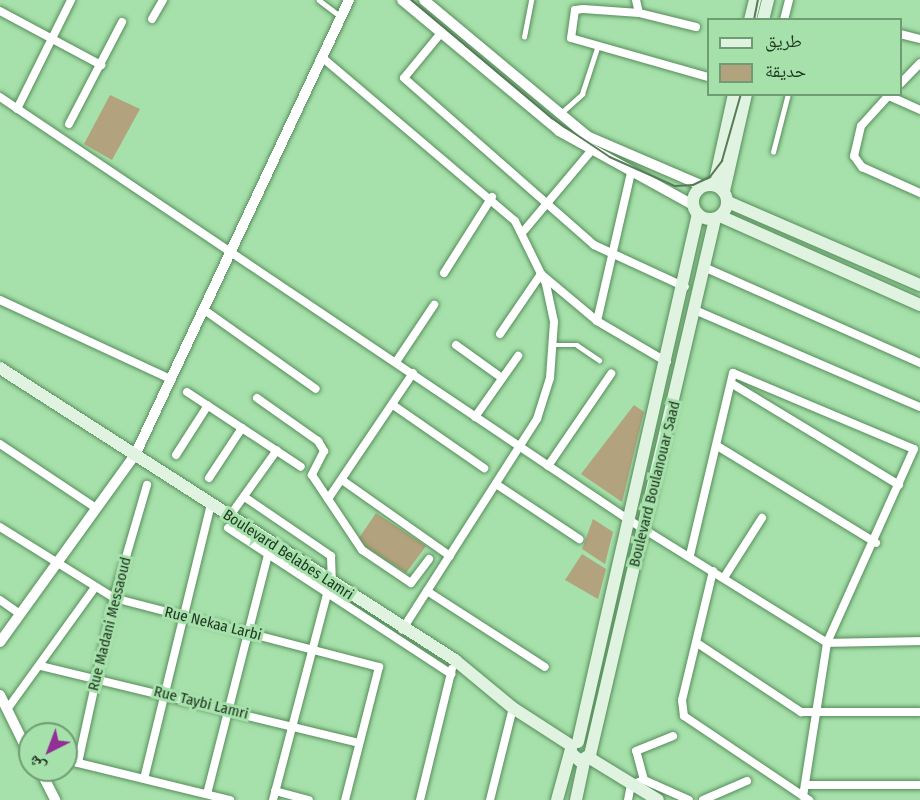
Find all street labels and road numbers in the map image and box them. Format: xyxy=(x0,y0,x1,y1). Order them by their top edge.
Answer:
street label: Boulevard Boulanouar Saad xyxy=(626,399,684,569)
street label: Boulevard Belabes Lamri xyxy=(219,506,357,604)
street label: Rue Madani Messaoud xyxy=(85,555,135,693)
street label: Rue Nekaa Larbi xyxy=(163,603,263,645)
street label: Rue Taybi Lamri xyxy=(152,683,250,723)

